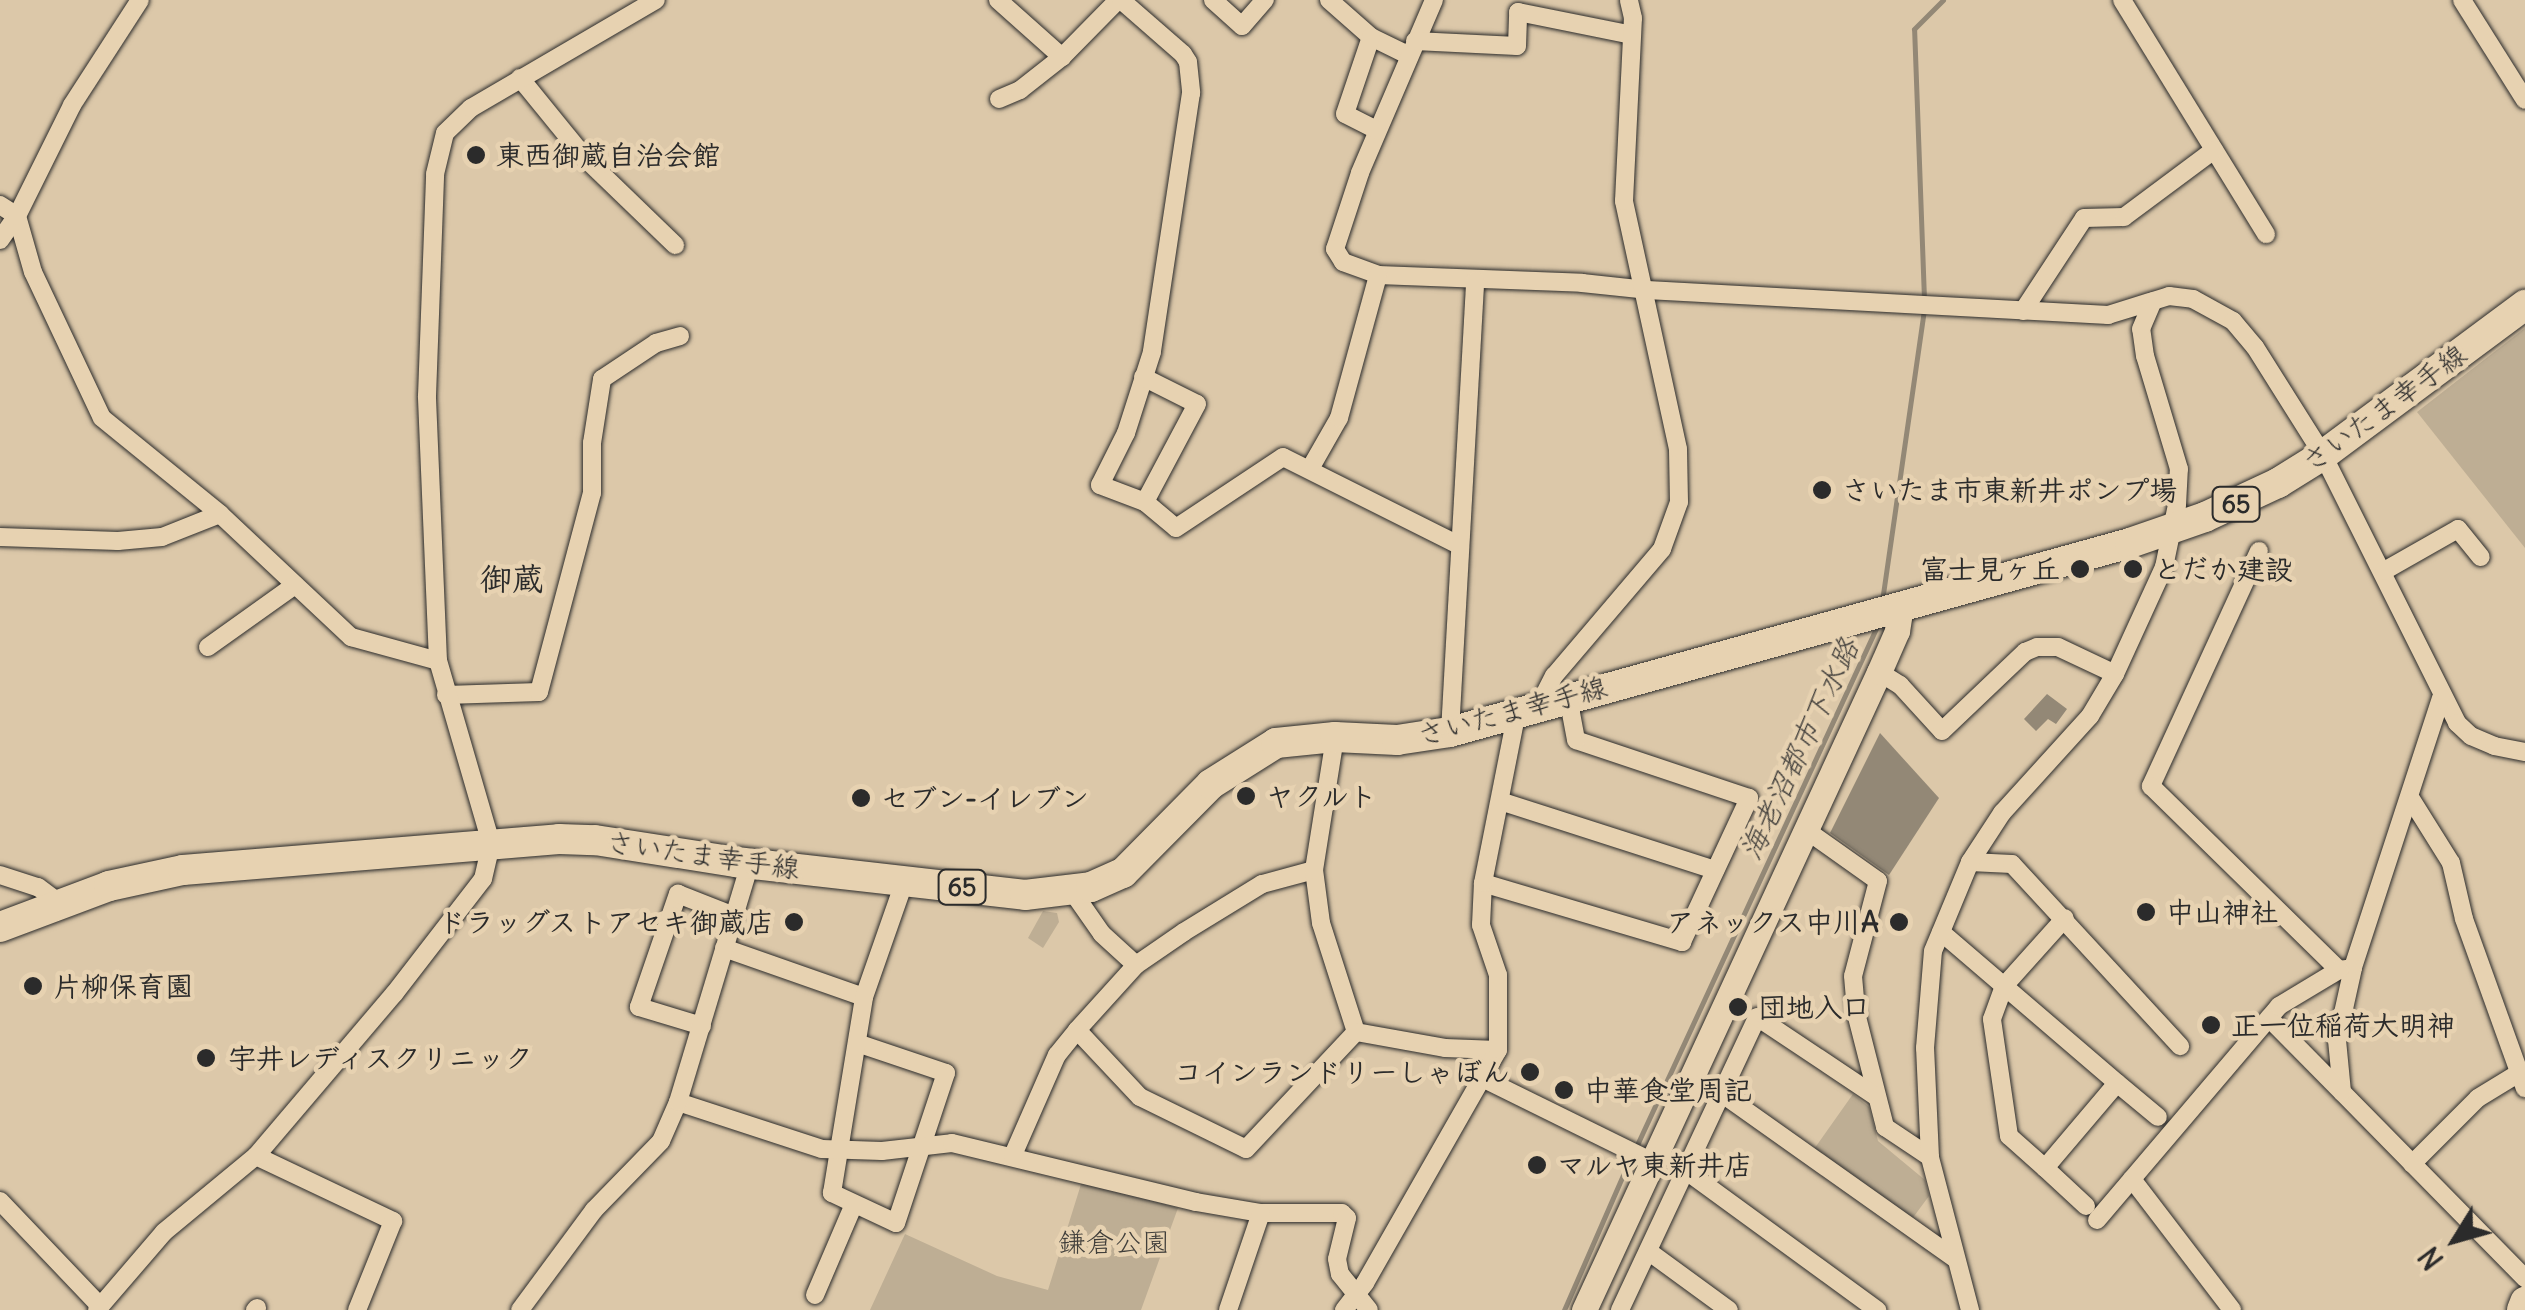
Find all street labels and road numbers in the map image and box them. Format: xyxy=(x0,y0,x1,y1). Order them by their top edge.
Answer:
street label: さいたま幸手線 xyxy=(2295,337,2473,479)
road number: 65 xyxy=(2211,484,2261,524)
street label: さいたま幸手線 xyxy=(1413,669,1611,753)
street label: さいたま幸手線 xyxy=(604,825,802,885)
road number: 65 xyxy=(937,867,987,907)

